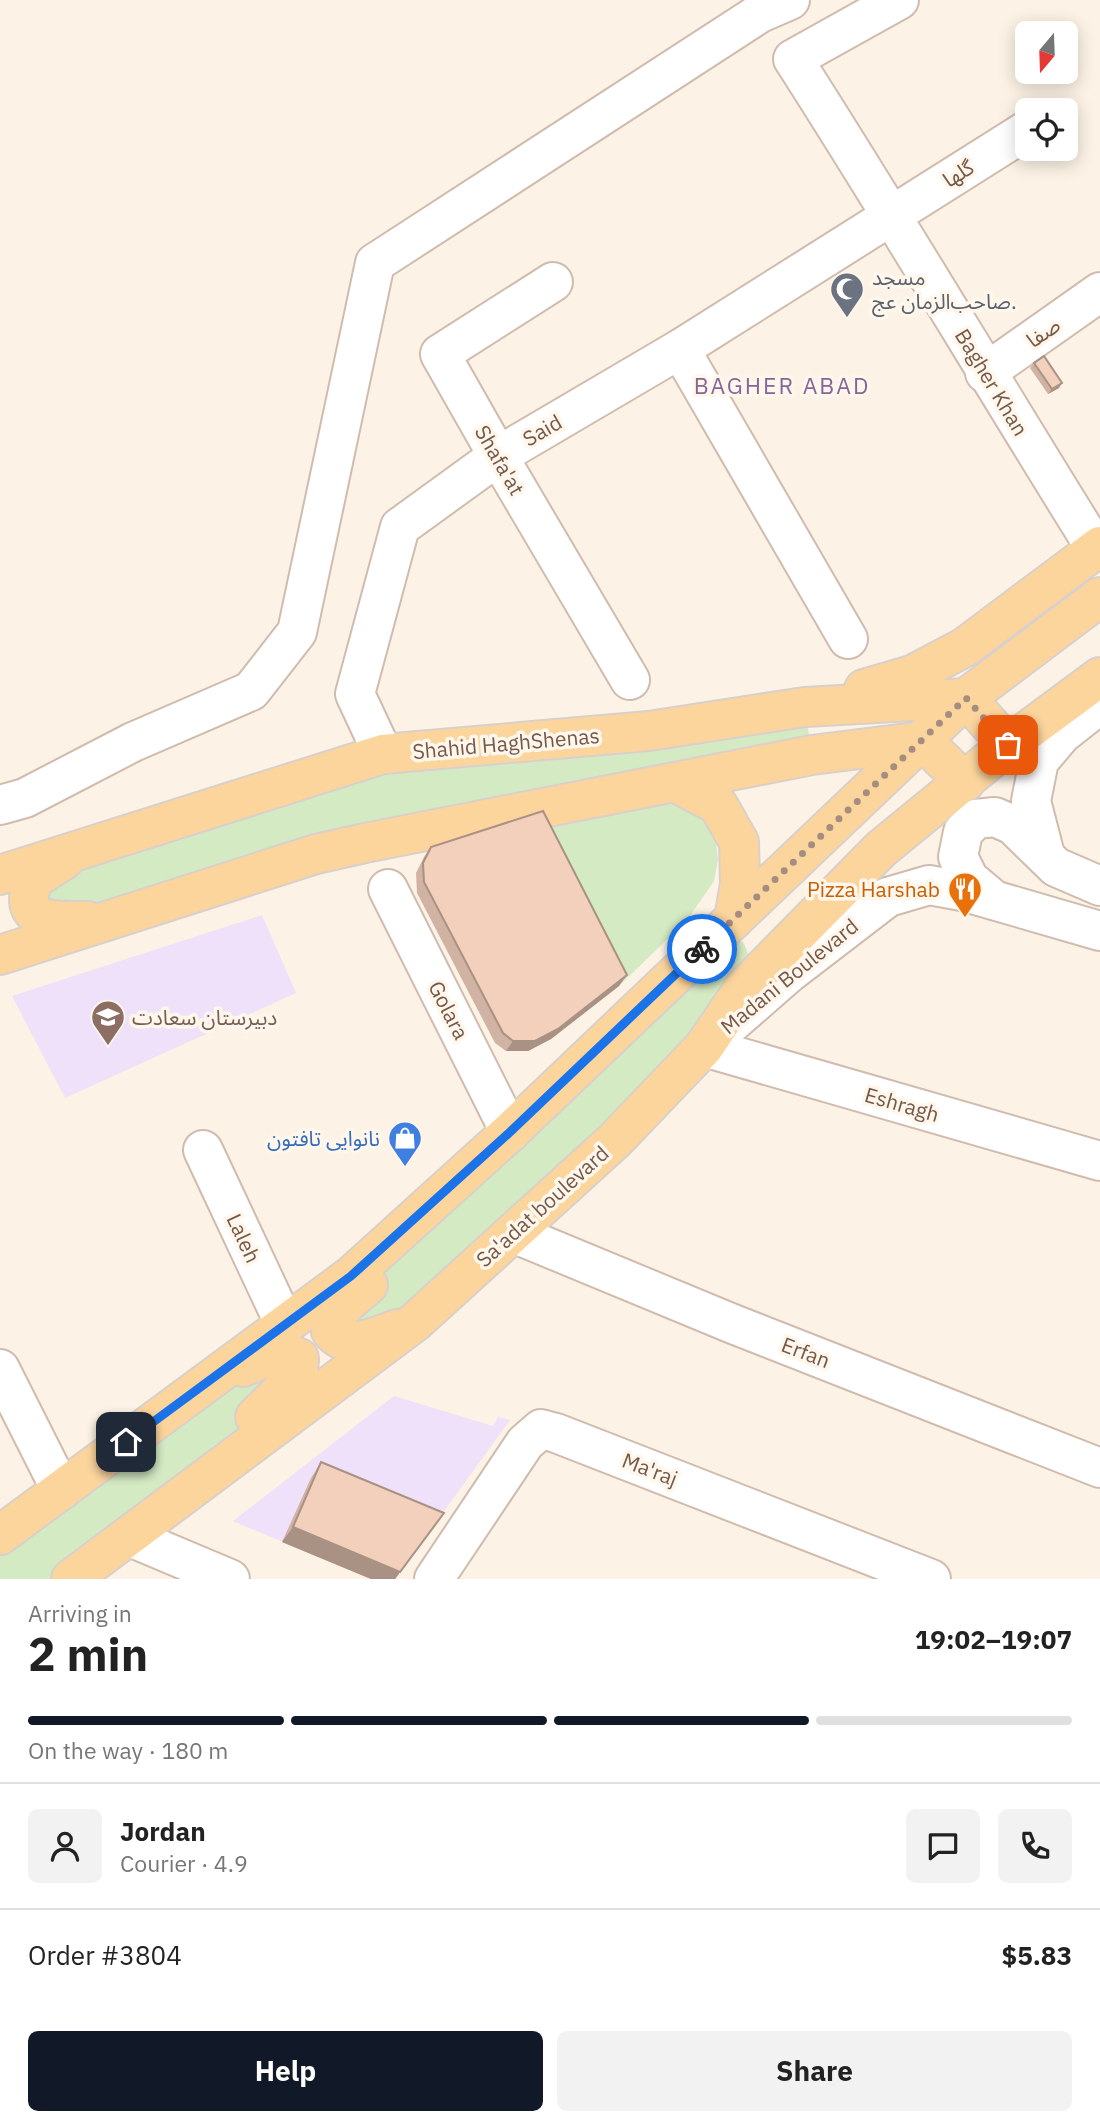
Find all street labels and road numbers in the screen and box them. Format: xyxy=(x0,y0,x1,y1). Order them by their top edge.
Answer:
street label: گلها xyxy=(937,153,979,193)
street label: صفا xyxy=(1020,310,1066,354)
street label: Bagher Khan xyxy=(949,323,1035,441)
street label: Said xyxy=(517,408,567,452)
street label: Shafa'at xyxy=(469,420,531,500)
street label: Shahid HaghShenas xyxy=(411,721,601,765)
street label: Madani Boulevard xyxy=(714,912,864,1040)
street label: Golara xyxy=(422,976,476,1044)
street label: Eshragh xyxy=(861,1080,943,1128)
street label: Sa'adat boulevard xyxy=(470,1139,614,1273)
street label: Laleh xyxy=(221,1209,267,1267)
street label: Erfan xyxy=(778,1330,834,1374)
street label: Ma'raj xyxy=(618,1446,682,1492)

